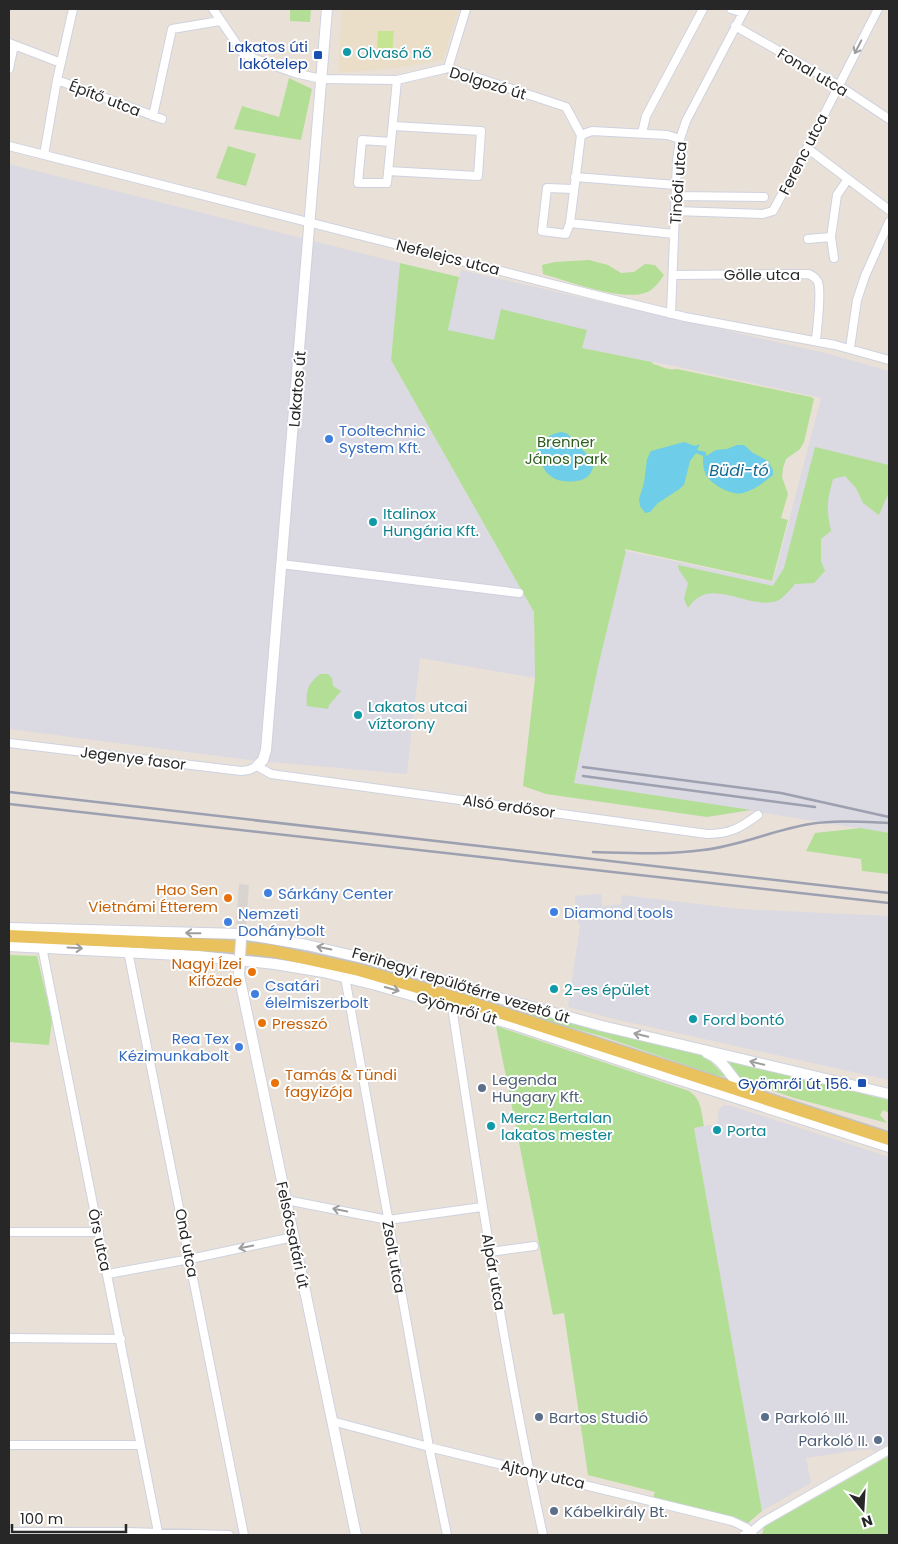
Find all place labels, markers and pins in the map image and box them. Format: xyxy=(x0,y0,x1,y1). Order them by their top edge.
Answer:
place label: Lakatos úti lakótelep xyxy=(228,36,308,74)
place label: Olvasó nő xyxy=(357,42,432,63)
marker: Olvasó nő xyxy=(341,46,353,58)
marker: Lakatos úti lakótelep xyxy=(312,49,324,61)
place label: Tooltechnic System Kft. xyxy=(339,420,426,458)
marker: Tooltechnic System Kft. xyxy=(323,433,335,445)
place label: Italinox Hungária Kft. xyxy=(383,503,479,541)
marker: Italinox Hungária Kft. xyxy=(367,516,379,528)
place label: Lakatos utcai víztorony xyxy=(368,696,467,734)
marker: Lakatos utcai víztorony xyxy=(352,709,364,721)
place label: Hao Sen Vietnámi Étterem xyxy=(88,879,218,917)
place label: Sárkány Center xyxy=(278,883,394,904)
marker: Sárkány Center xyxy=(262,887,274,899)
marker: Hao Sen Vietnámi Étterem xyxy=(222,892,234,904)
place label: Diamond tools xyxy=(564,902,674,923)
place label: Nemzeti Dohánybolt xyxy=(238,903,325,941)
marker: Diamond tools xyxy=(548,906,560,918)
marker: Nemzeti Dohánybolt xyxy=(222,916,234,928)
place label: Nagyi Ízei Kifőzde xyxy=(172,953,242,991)
marker: Nagyi Ízei Kifőzde xyxy=(246,966,258,978)
place label: Csatári élelmiszerbolt xyxy=(265,975,369,1013)
place label: 2-es épület xyxy=(564,979,650,1000)
marker: 2-es épület xyxy=(548,983,560,995)
marker: Csatári élelmiszerbolt xyxy=(249,988,261,1000)
place label: Ford bontó xyxy=(703,1009,784,1030)
place label: Presszó xyxy=(272,1013,328,1034)
marker: Ford bontó xyxy=(687,1013,699,1025)
marker: Presszó xyxy=(256,1017,268,1029)
place label: Rea Tex Kézimunkabolt xyxy=(119,1028,229,1066)
marker: Rea Tex Kézimunkabolt xyxy=(233,1041,245,1053)
place label: Tamás & Tündi fagyizója xyxy=(285,1064,397,1102)
place label: Legenda Hungary Kft. xyxy=(492,1069,582,1107)
place label: Gyömrői út 156. xyxy=(738,1073,852,1094)
marker: Tamás & Tündi fagyizója xyxy=(269,1077,281,1089)
marker: Gyömrői út 156. xyxy=(856,1077,868,1089)
marker: Legenda Hungary Kft. xyxy=(476,1082,488,1094)
place label: Mercz Bertalan lakatos mester xyxy=(501,1107,613,1145)
marker: Mercz Bertalan lakatos mester xyxy=(485,1120,497,1132)
place label: Porta xyxy=(727,1120,766,1141)
marker: Porta xyxy=(711,1124,723,1136)
place label: Bartos Studió xyxy=(549,1407,648,1428)
place label: Parkoló III. xyxy=(775,1407,848,1428)
marker: Bartos Studió xyxy=(533,1411,545,1423)
marker: Parkoló III. xyxy=(759,1411,771,1423)
place label: Parkoló II. xyxy=(798,1430,868,1451)
marker: Parkoló II. xyxy=(872,1434,884,1446)
place label: Kábelkirály Bt. xyxy=(564,1501,667,1522)
marker: Kábelkirály Bt. xyxy=(548,1505,560,1517)

